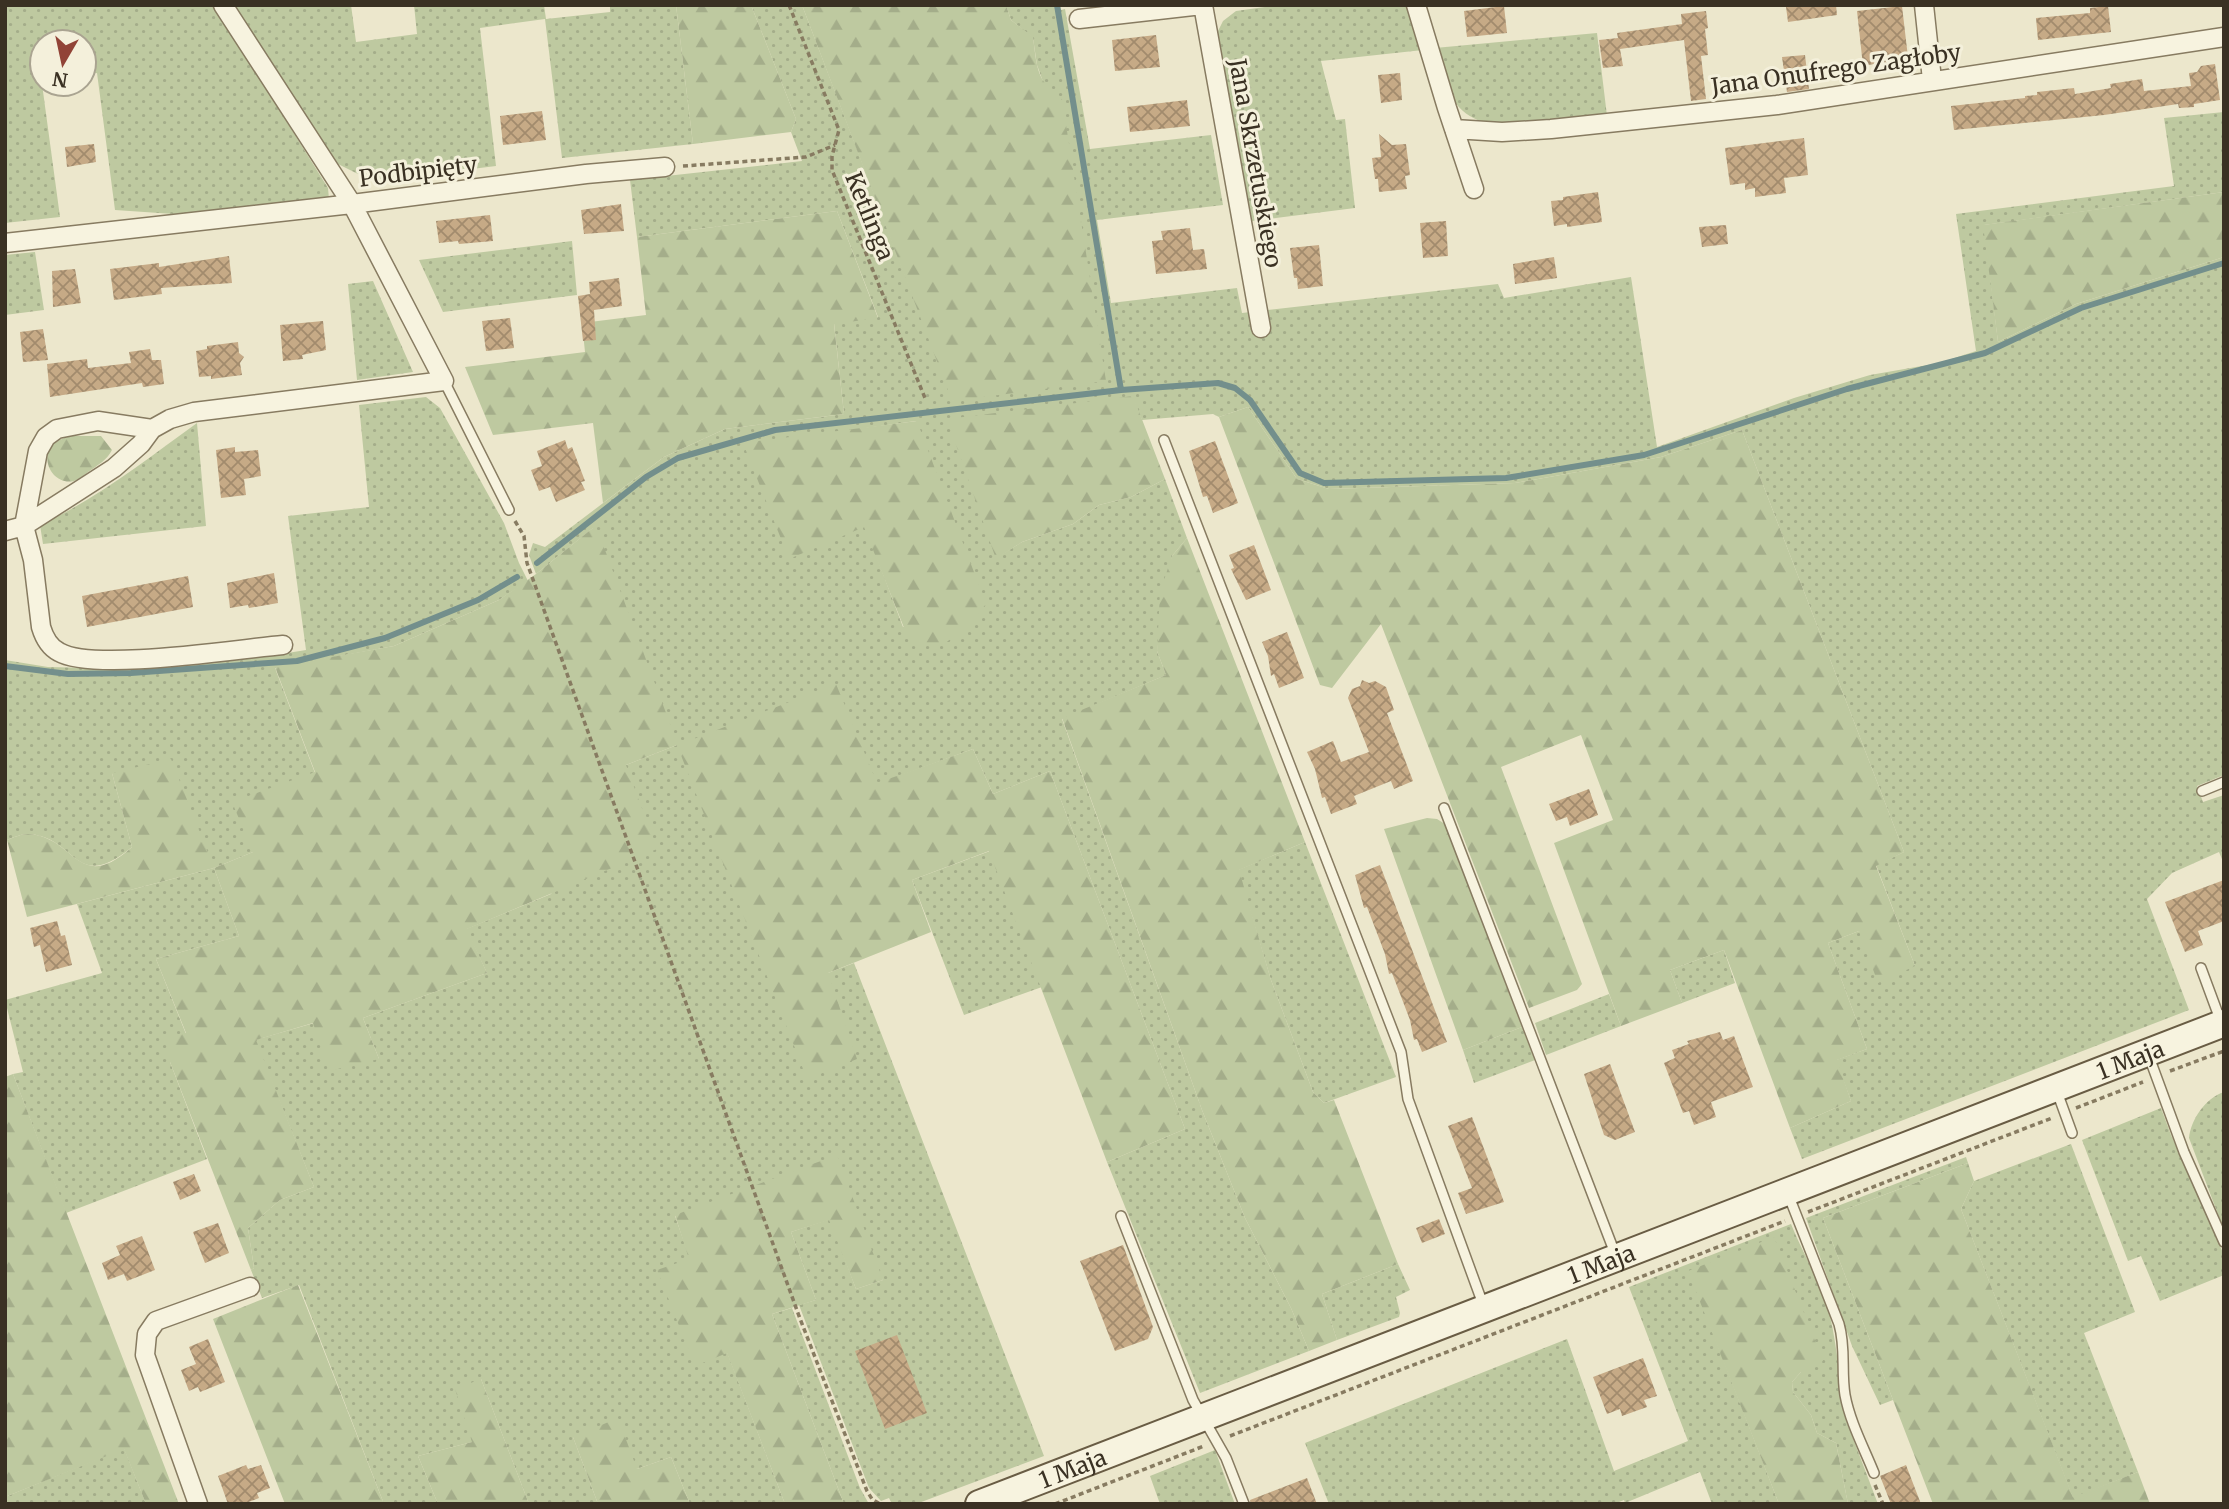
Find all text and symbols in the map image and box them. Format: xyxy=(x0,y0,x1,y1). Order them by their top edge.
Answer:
north arrow xyxy=(28,28,98,98)
street label: Jana Onufrego Zagłoby xyxy=(1708,37,1963,101)
street label: Jana Skrzetuskiego xyxy=(1223,55,1289,270)
text: N xyxy=(51,67,70,93)
street label: Podbipięty xyxy=(357,149,479,193)
street label: Ketlinga xyxy=(839,168,901,264)
street label: 1 Maja xyxy=(2092,1033,2168,1085)
street label: 1 Maja xyxy=(1563,1237,1639,1290)
street label: 1 Maja xyxy=(1034,1442,1110,1494)

